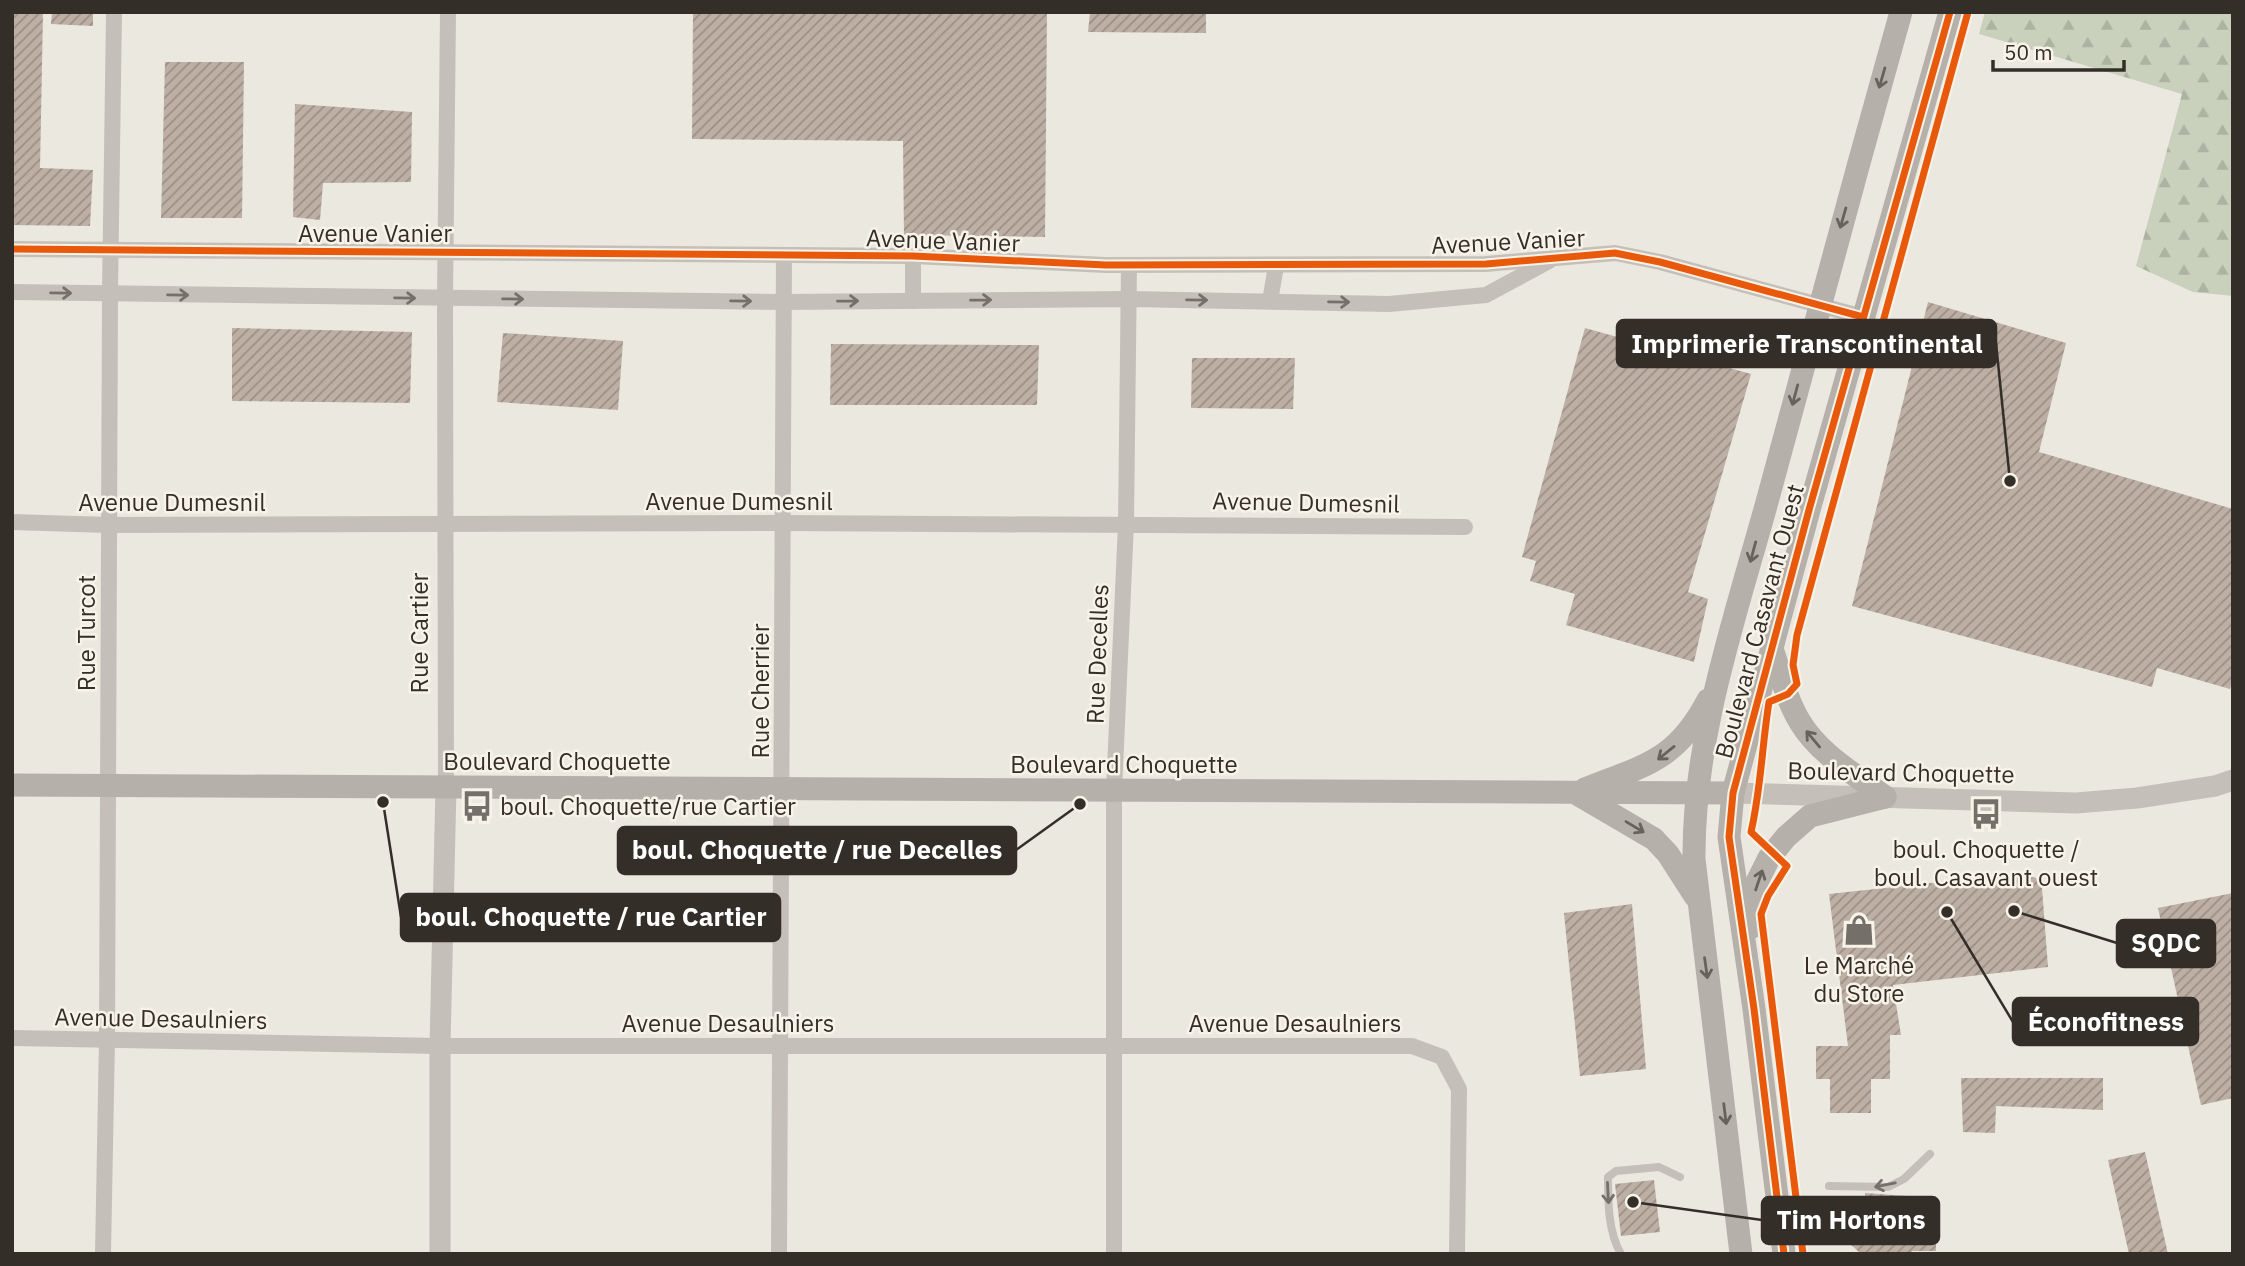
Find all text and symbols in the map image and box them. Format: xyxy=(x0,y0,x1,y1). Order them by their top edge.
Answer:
scale bar xyxy=(1993,28,2124,72)
text: 50 m xyxy=(2004,38,2053,66)
one-way arrow xyxy=(1875,67,1888,89)
one-way arrow xyxy=(1836,207,1849,229)
street label: Avenue Vanier xyxy=(298,217,452,249)
street label: Avenue Vanier xyxy=(865,221,1021,259)
street label: Avenue Vanier xyxy=(1430,221,1586,261)
one-way arrow xyxy=(49,286,72,300)
one-way arrow xyxy=(166,288,189,301)
one-way arrow xyxy=(394,291,417,305)
one-way arrow xyxy=(501,292,524,306)
one-way arrow xyxy=(970,293,993,307)
one-way arrow xyxy=(1185,293,1208,306)
one-way arrow xyxy=(836,294,859,308)
one-way arrow xyxy=(729,295,752,308)
one-way arrow xyxy=(1327,296,1350,309)
callout: Imprimerie Transcontinental xyxy=(1617,320,1996,367)
text: Imprimerie Transcontinental xyxy=(1631,326,1983,360)
one-way arrow xyxy=(1788,383,1801,406)
street label: Boulevard Casavant Ouest xyxy=(1707,480,1811,762)
street label: Avenue Dumesnil xyxy=(1212,484,1400,520)
street label: Avenue Dumesnil xyxy=(645,485,833,517)
street label: Avenue Dumesnil xyxy=(78,486,266,518)
one-way arrow xyxy=(1746,541,1759,563)
street label: Rue Cartier xyxy=(403,572,435,693)
street label: Rue Turcot xyxy=(70,575,102,691)
street label: Rue Decelles xyxy=(1079,583,1115,725)
street label: Rue Cherrier xyxy=(744,623,776,759)
one-way arrow xyxy=(1806,730,1821,748)
street label: Boulevard Choquette xyxy=(443,745,671,777)
one-way arrow xyxy=(1657,745,1675,761)
street label: Boulevard Choquette xyxy=(1010,748,1238,780)
street label: Boulevard Choquette xyxy=(1787,754,2015,790)
bus stop icon: boul. Choquette/rue Cartier xyxy=(460,789,494,823)
place label: boul. Choquette/rue Cartier xyxy=(500,790,796,822)
bus stop icon: boul. Choquette / boul. Casavant ouest xyxy=(1969,797,2003,831)
one-way arrow xyxy=(1625,820,1645,834)
callout: boul. Choquette / rue Decelles xyxy=(618,827,1016,874)
text: boul. Choquette / rue Decelles xyxy=(632,832,1002,866)
place label: boul. Choquette / boul. Casavant ouest xyxy=(1874,833,2098,893)
one-way arrow xyxy=(1754,870,1766,892)
callout: boul. Choquette / rue Cartier xyxy=(401,894,780,941)
text: boul. Choquette / rue Cartier xyxy=(415,899,767,933)
shop icon: Le Marché du Store xyxy=(1842,913,1876,947)
callout: SQDC xyxy=(2117,920,2215,967)
text: SQDC xyxy=(2131,925,2201,959)
place label: Le Marché du Store xyxy=(1804,949,1914,1009)
one-way arrow xyxy=(1700,956,1713,979)
callout: Éconofitness xyxy=(2013,998,2198,1045)
street label: Avenue Desaulniers xyxy=(54,1000,268,1036)
text: Éconofitness xyxy=(2028,1004,2184,1038)
street label: Avenue Desaulniers xyxy=(621,1007,835,1039)
street label: Avenue Desaulniers xyxy=(1188,1007,1402,1039)
one-way arrow xyxy=(1718,1102,1731,1125)
one-way arrow xyxy=(1874,1179,1897,1192)
one-way arrow xyxy=(1602,1181,1615,1204)
callout: Tim Hortons xyxy=(1762,1197,1939,1244)
text: Tim Hortons xyxy=(1776,1202,1926,1236)

